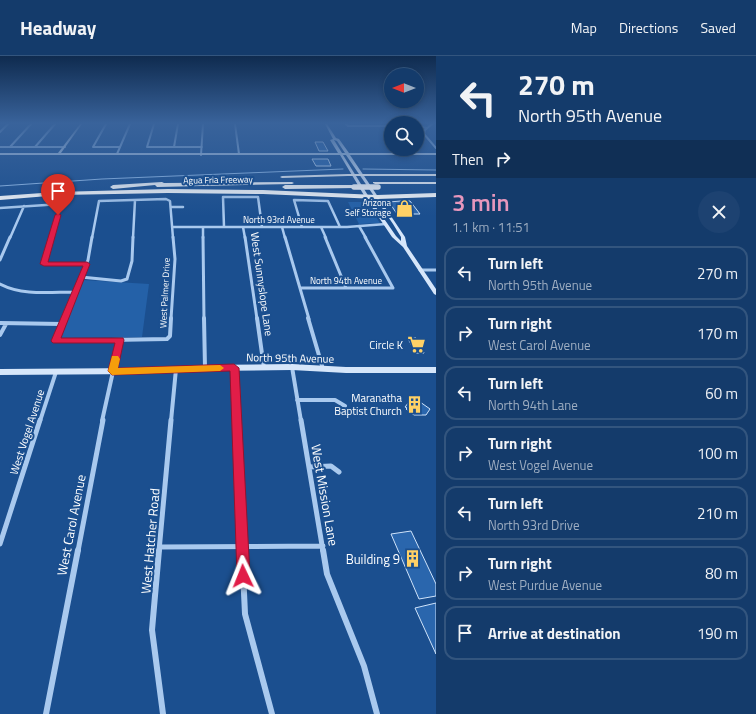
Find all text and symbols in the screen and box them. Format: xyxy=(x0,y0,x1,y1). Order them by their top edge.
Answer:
text: Headway xyxy=(20,13,96,42)
text: Map xyxy=(571,17,597,38)
text: Directions xyxy=(619,17,678,38)
text: Saved xyxy=(700,17,736,38)
text: 270 m xyxy=(518,63,595,106)
north arrow xyxy=(384,68,424,108)
map controls xyxy=(384,68,424,156)
icon: left xyxy=(452,72,504,124)
text: North 95th Avenue xyxy=(518,102,662,129)
button: search xyxy=(384,116,424,156)
text: Then xyxy=(452,148,484,171)
icon: right xyxy=(492,148,514,170)
street label: Agua Fria Freeway xyxy=(183,172,254,187)
pin xyxy=(41,174,75,215)
icon: arrive xyxy=(47,180,69,202)
text: 3 min xyxy=(452,184,510,220)
button: close xyxy=(698,191,740,233)
place label: Arizona Self Storage xyxy=(345,196,391,219)
shop icon: Arizona Self Storage xyxy=(394,198,414,218)
street label: North 93rd Avenue xyxy=(243,213,315,226)
text: 1.1 km · 11:51 xyxy=(452,217,530,237)
street label: West Sunnyslope Lane xyxy=(247,231,277,337)
text: Turn left xyxy=(488,252,543,275)
street label: West Palmer Drive xyxy=(156,257,173,328)
icon: left xyxy=(454,262,476,284)
text: 270 m xyxy=(697,262,738,285)
street label: North 94th Avenue xyxy=(310,274,382,287)
text: North 95th Avenue xyxy=(488,275,592,295)
text: Turn right xyxy=(488,312,552,335)
icon: right xyxy=(454,322,476,344)
text: 170 m xyxy=(697,322,738,345)
supermarket icon: Circle K xyxy=(406,335,426,355)
text: West Carol Avenue xyxy=(488,335,591,355)
place label: Circle K xyxy=(369,337,404,353)
street label: North 95th Avenue xyxy=(246,349,335,367)
text: Turn left xyxy=(488,372,543,395)
icon: left xyxy=(454,382,476,404)
text: 60 m xyxy=(705,382,738,405)
street label: West Vogel Avenue xyxy=(6,387,48,477)
place label: Maranatha Baptist Church xyxy=(334,390,402,419)
building icon: Maranatha Baptist Church xyxy=(405,394,425,414)
text: North 94th Lane xyxy=(488,395,578,415)
text: Turn right xyxy=(488,432,552,455)
icon: right xyxy=(454,442,476,464)
text: 100 m xyxy=(697,442,738,465)
street label: West Mission Lane xyxy=(306,443,344,547)
text: West Vogel Avenue xyxy=(488,455,593,475)
street label: West Carol Avenue xyxy=(51,473,91,577)
street label: West Hatcher Road xyxy=(135,487,165,595)
text: Turn left xyxy=(488,492,543,515)
icon: left xyxy=(454,502,476,524)
text: 210 m xyxy=(697,502,738,525)
text: North 93rd Drive xyxy=(488,515,580,535)
place label: Building 9 xyxy=(346,549,400,569)
building icon: Building 9 xyxy=(403,549,423,569)
text: Turn right xyxy=(488,552,552,575)
position arrow xyxy=(222,555,264,597)
icon: right xyxy=(454,562,476,584)
text: 80 m xyxy=(705,562,738,585)
text: West Purdue Avenue xyxy=(488,575,602,595)
icon: arrive xyxy=(454,622,476,644)
text: Arrive at destination xyxy=(488,622,621,645)
text: 190 m xyxy=(697,622,738,645)

